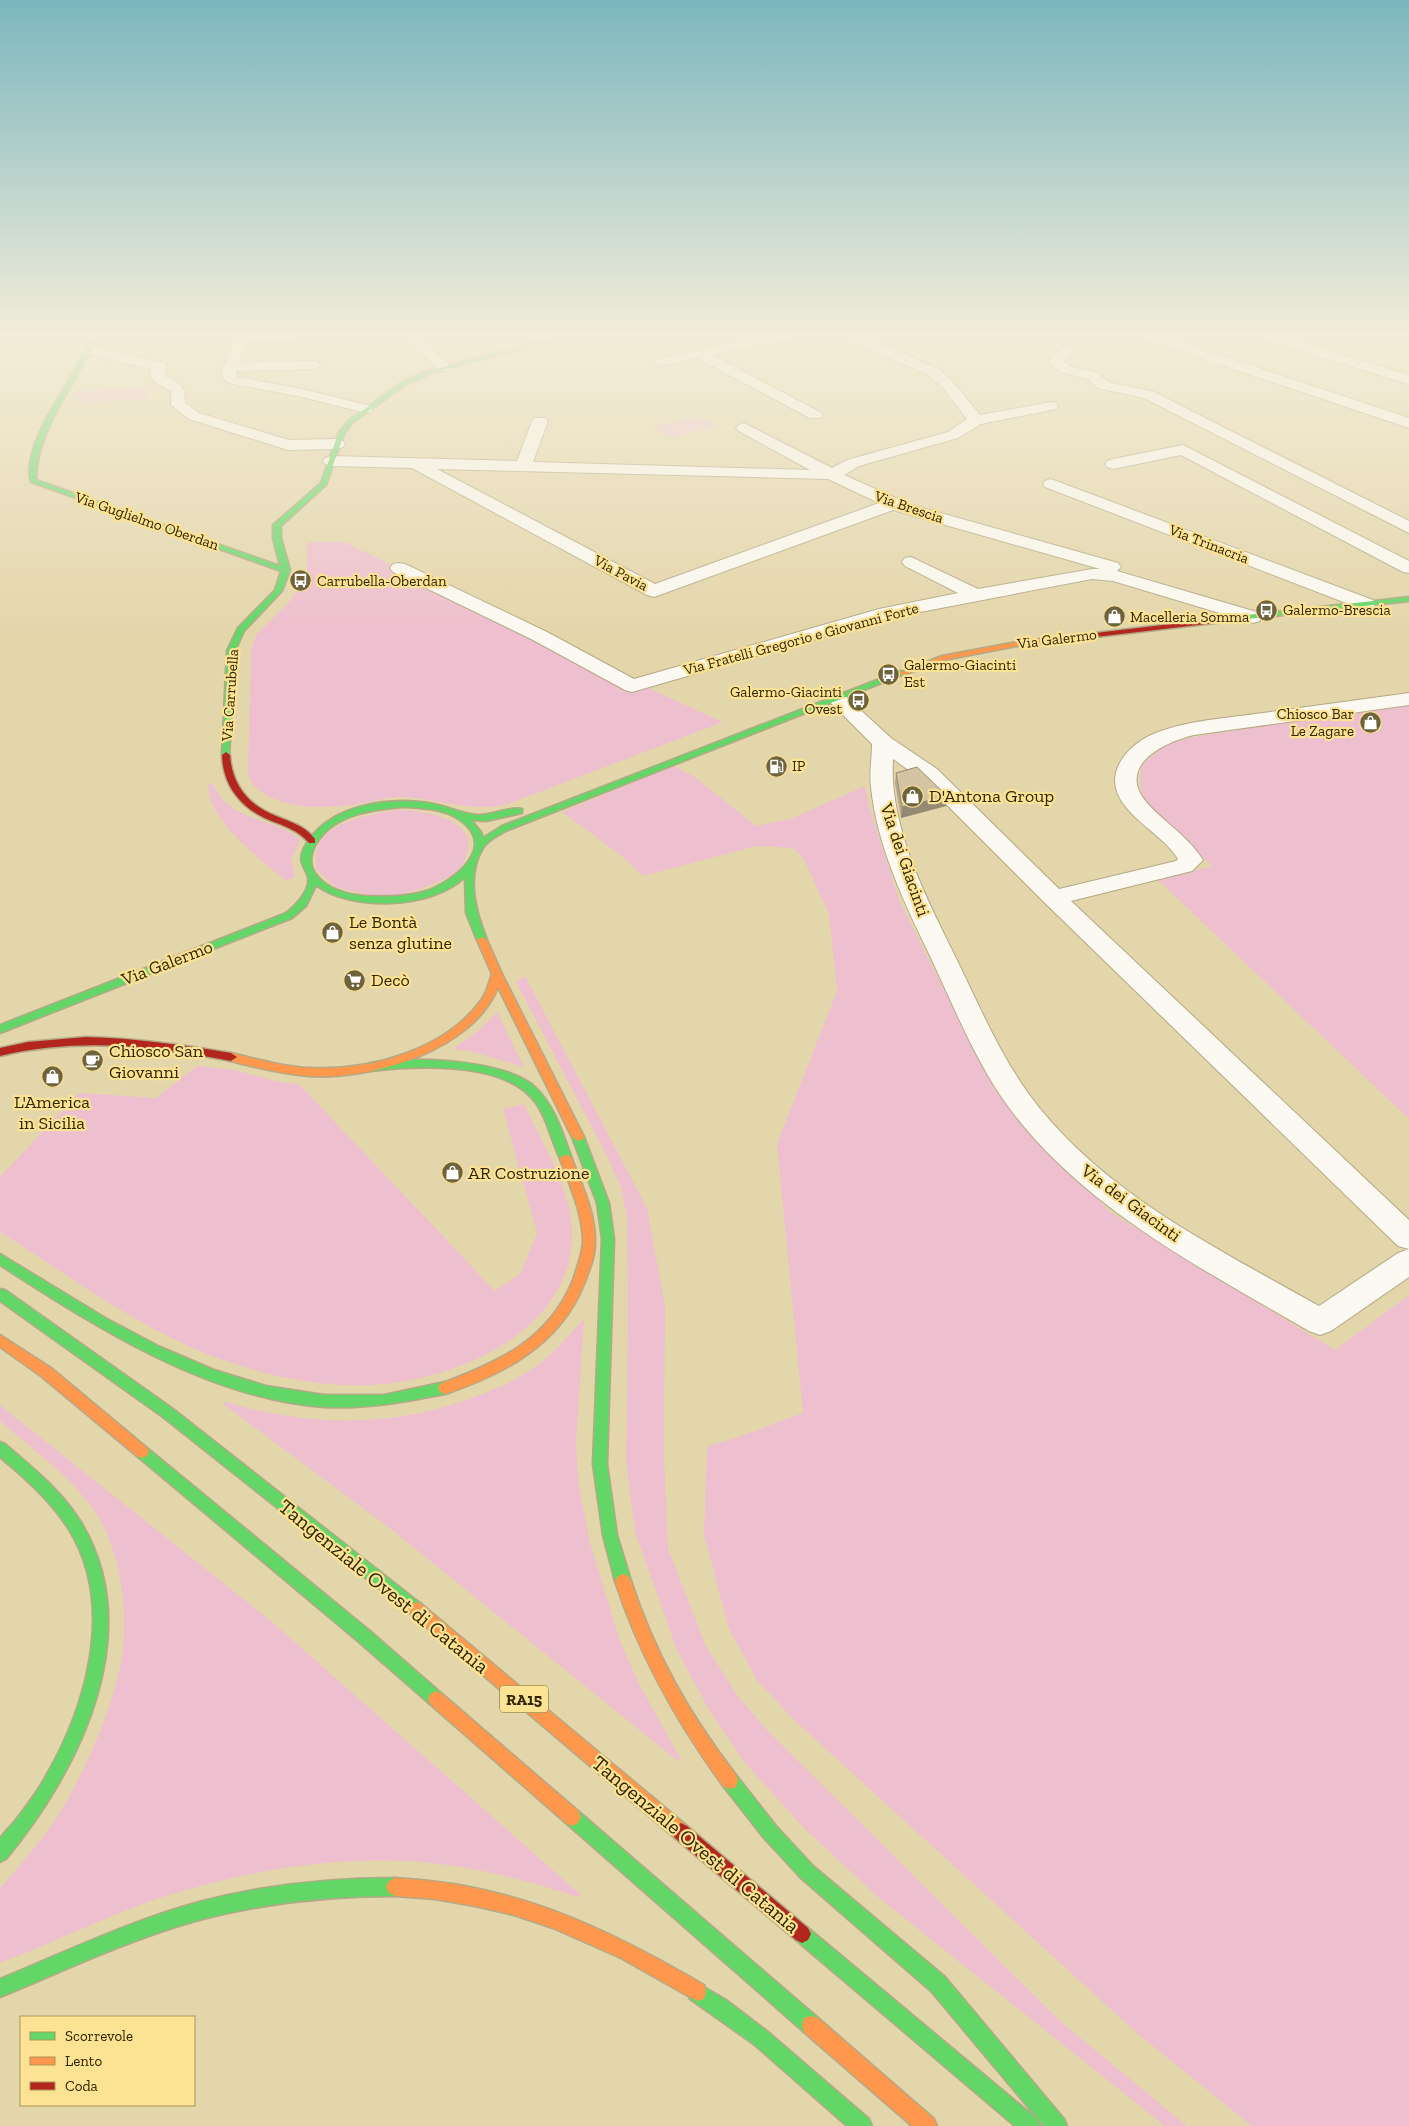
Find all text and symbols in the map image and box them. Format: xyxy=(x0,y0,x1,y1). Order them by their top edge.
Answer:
street label: Via Brescia xyxy=(871,487,946,527)
street label: Via Guglielmo Oberdan xyxy=(72,488,222,554)
street label: Via Trinacria xyxy=(1166,520,1251,567)
street label: Via Pavia xyxy=(590,551,651,595)
bus stop icon: Carrubella-Oberdan xyxy=(289,569,313,593)
place label: Carrubella-Oberdan xyxy=(317,572,447,590)
bus stop icon: Galermo-Brescia xyxy=(1255,598,1279,622)
street label: Via Fratelli Gregorio e Giovanni Forte xyxy=(681,599,920,679)
place label: Galermo-Brescia xyxy=(1283,601,1391,619)
shop icon: Macelleria Somma xyxy=(1102,605,1126,629)
place label: Macelleria Somma xyxy=(1130,608,1249,626)
street label: Via Galermo xyxy=(1015,625,1098,653)
street label: Via Carrubella xyxy=(218,648,242,743)
place label: Galermo-Giacinti Est xyxy=(904,656,1016,691)
bus stop icon: Galermo-Giacinti Est xyxy=(876,662,900,686)
place label: Galermo-Giacinti Ovest xyxy=(730,683,842,718)
bus stop icon: Galermo-Giacinti Ovest xyxy=(846,689,870,713)
place label: Chiosco Bar Le Zagare xyxy=(1277,705,1354,740)
shop icon: Chiosco Bar Le Zagare xyxy=(1358,711,1382,735)
fuel station icon: IP xyxy=(764,754,788,778)
place label: IP xyxy=(792,757,806,775)
shop icon: D'Antona Group xyxy=(901,784,925,808)
place label: D'Antona Group xyxy=(929,785,1054,807)
street label: Via dei Giacinti xyxy=(875,800,935,919)
place label: Le Bontà senza glutine xyxy=(349,911,452,954)
shop icon: Le Bontà senza glutine xyxy=(321,920,345,944)
street label: Via Galermo xyxy=(117,936,216,991)
supermarket icon: Decò xyxy=(343,968,367,992)
place label: Decò xyxy=(371,969,410,991)
place label: Chiosco San Giovanni xyxy=(109,1040,204,1083)
cafe icon: Chiosco San Giovanni xyxy=(81,1049,105,1073)
shop icon: L'America in Sicilia xyxy=(40,1065,64,1089)
place label: L'America in Sicilia xyxy=(14,1091,90,1134)
street label: Via dei Giacinti xyxy=(1076,1159,1185,1247)
shop icon: AR Costruzione xyxy=(440,1161,464,1185)
place label: AR Costruzione xyxy=(468,1162,589,1184)
street label: Tangenziale Ovest di Catania xyxy=(274,1493,494,1679)
road number: RA15 xyxy=(500,1686,548,1712)
street label: Tangenziale Ovest di Catania xyxy=(587,1750,805,1938)
legend xyxy=(20,2016,195,2106)
text: Scorrevole xyxy=(65,2027,133,2045)
text: Lento xyxy=(65,2052,102,2070)
text: Coda xyxy=(65,2077,98,2095)

